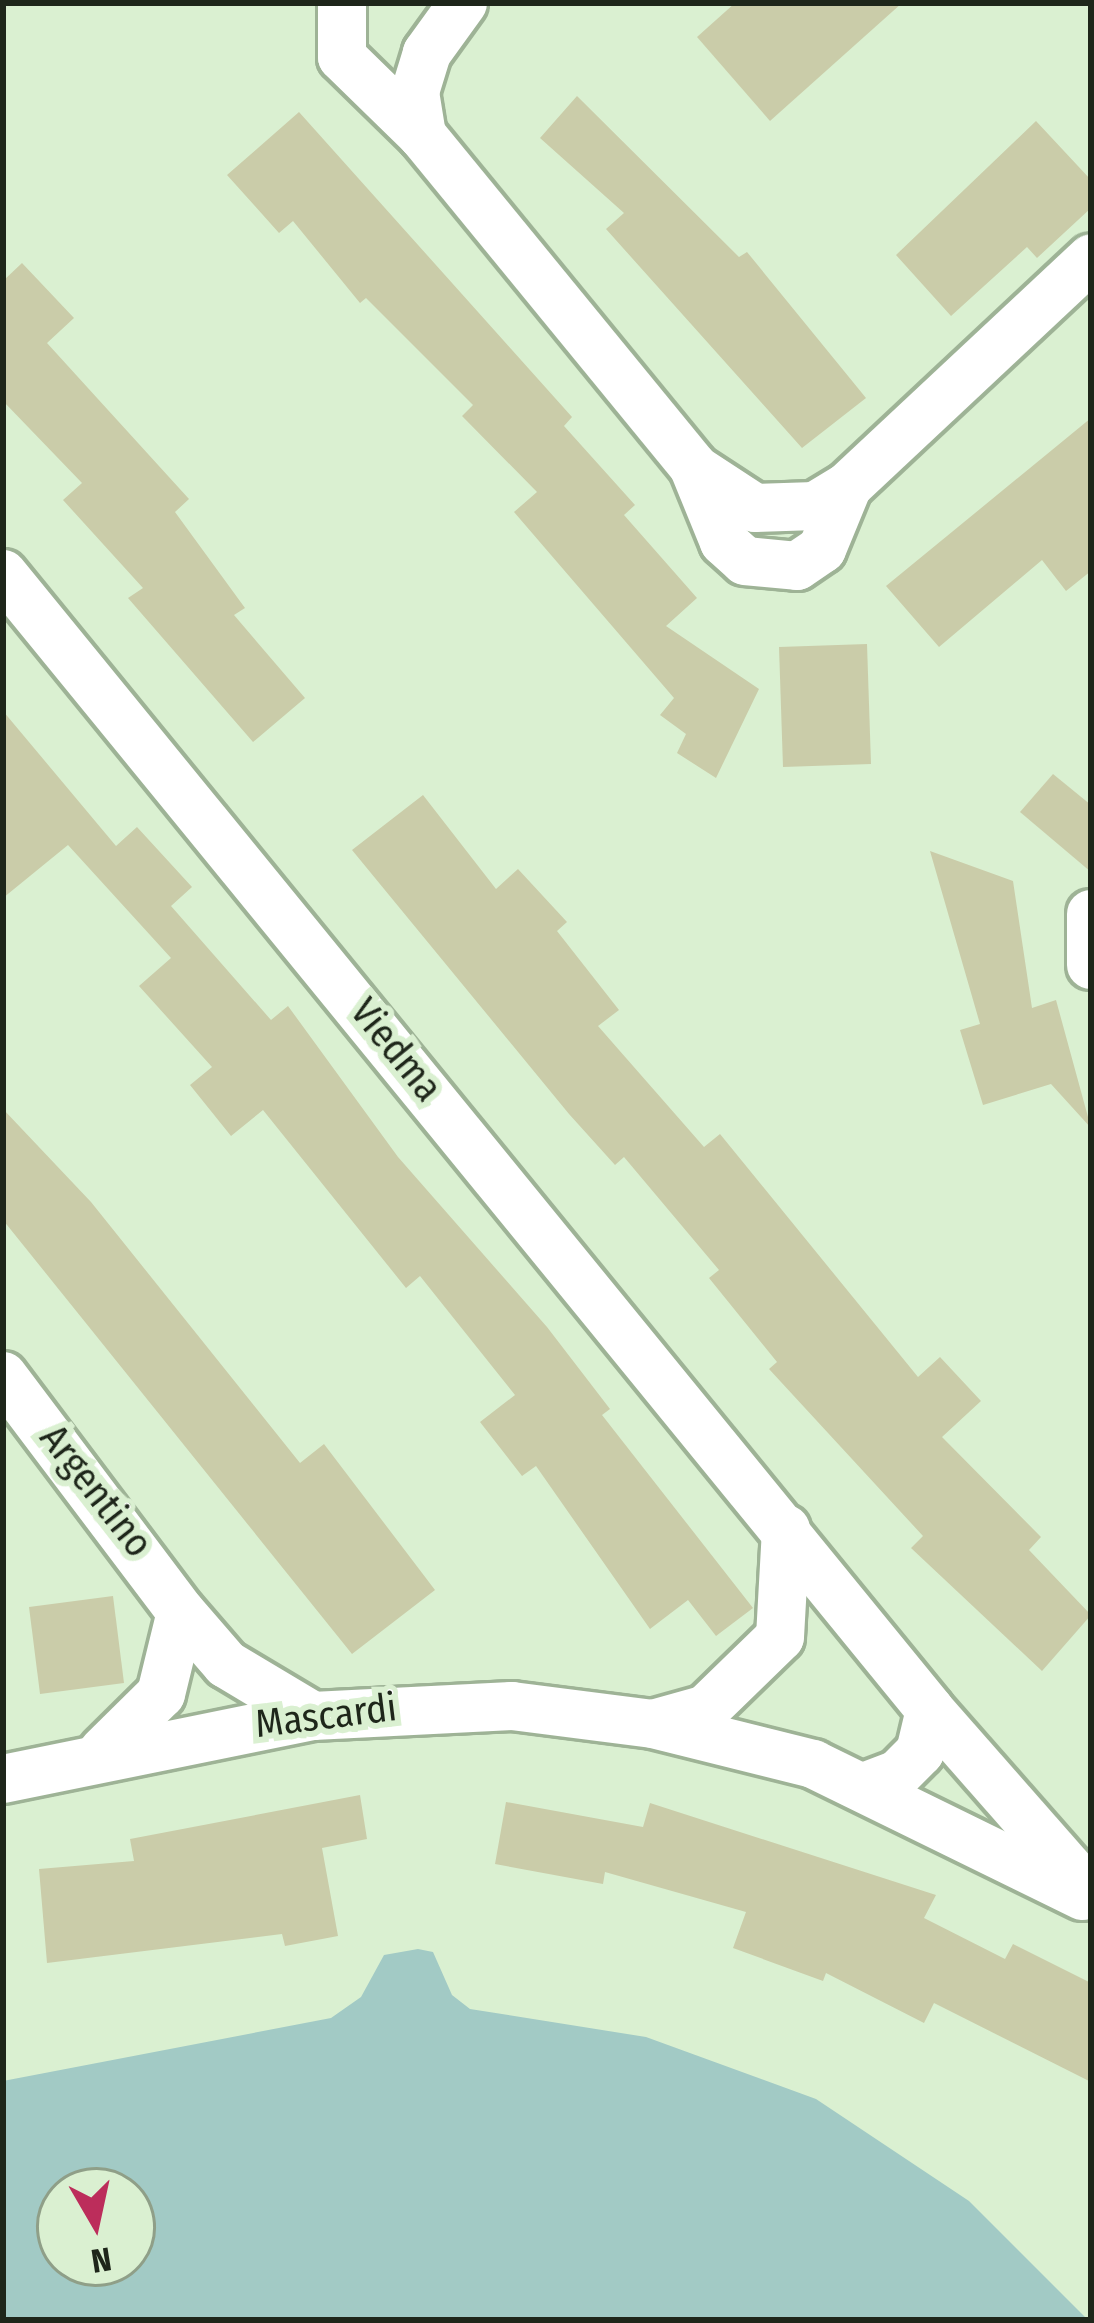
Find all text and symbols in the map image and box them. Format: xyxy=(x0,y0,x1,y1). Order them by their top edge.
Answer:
street label: Viedma xyxy=(340,989,452,1111)
street label: Argentino xyxy=(30,1416,162,1566)
street label: Mascardi xyxy=(253,1684,399,1748)
north arrow xyxy=(36,2167,156,2287)
text: N xyxy=(88,2238,114,2281)

